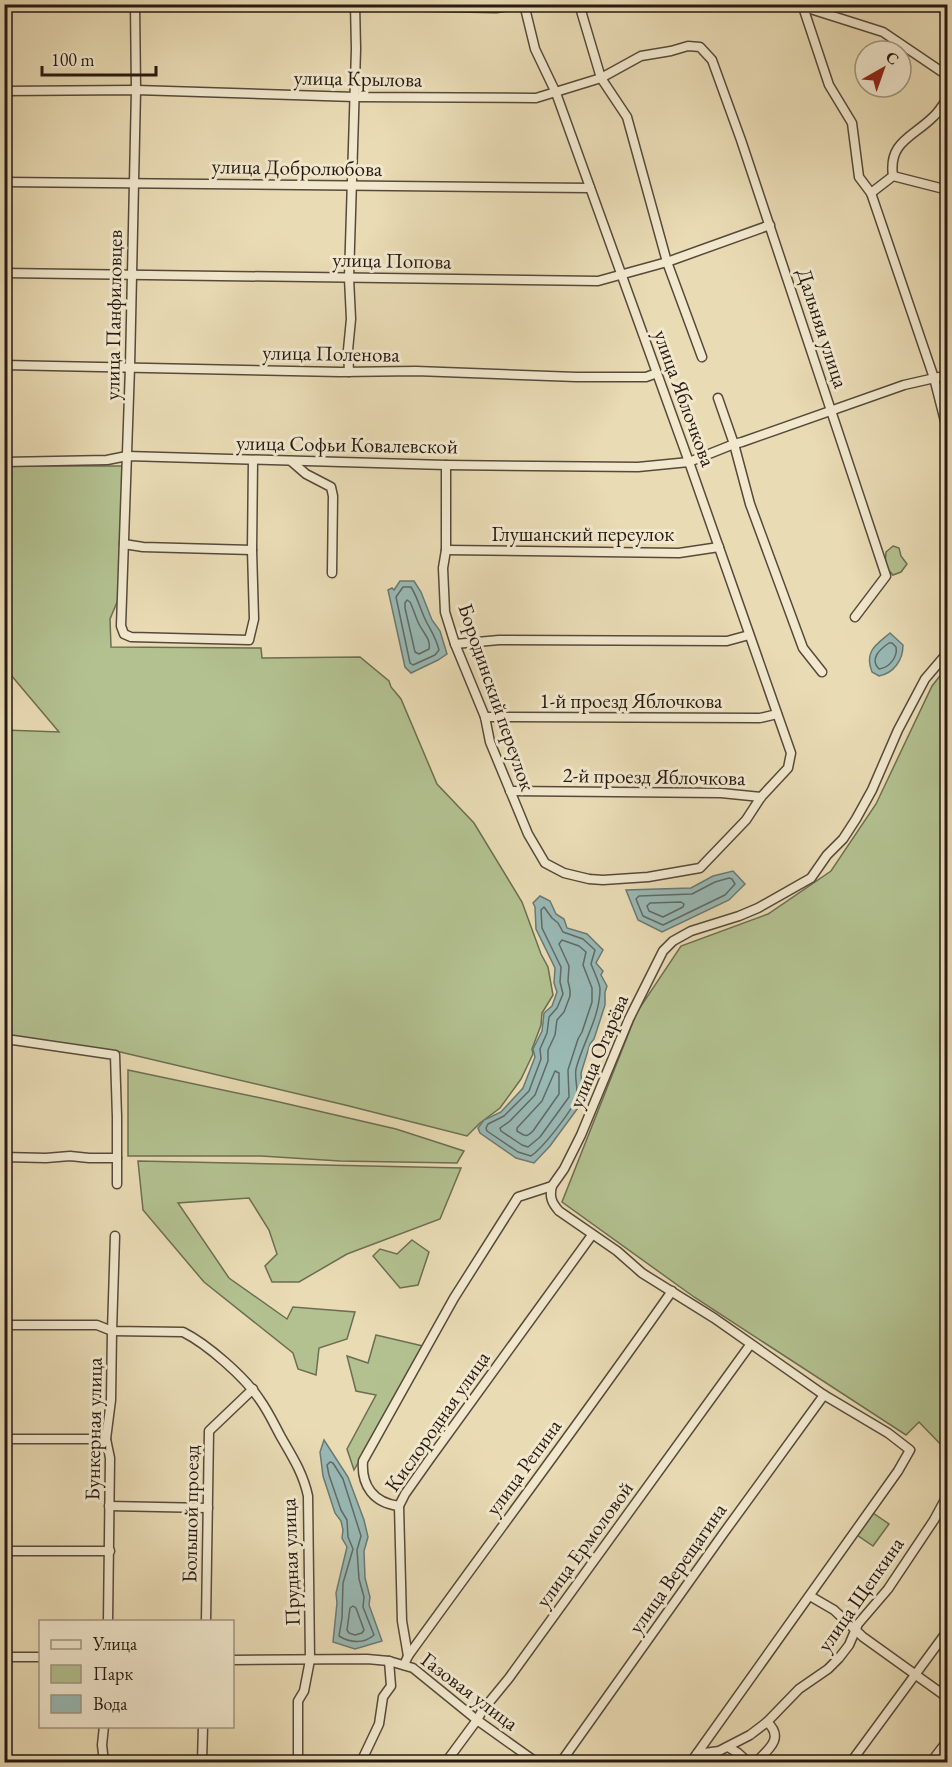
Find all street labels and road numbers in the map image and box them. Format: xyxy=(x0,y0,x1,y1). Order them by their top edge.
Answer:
street label: улица Крылова xyxy=(293,63,423,93)
street label: улица Добролюбова xyxy=(211,152,383,182)
street label: улица Панфиловцев xyxy=(98,229,128,401)
street label: улица Попова xyxy=(332,245,452,275)
street label: Дальняя улица xyxy=(791,265,855,392)
street label: улица Яблочкова xyxy=(648,326,722,471)
street label: улица Поленова xyxy=(262,338,401,368)
street label: улица Софьи Ковалевской xyxy=(236,429,458,459)
street label: Глушанский переулок xyxy=(492,520,674,547)
street label: Бородинский переулок xyxy=(452,600,542,794)
street label: 1-й проезд Яблочкова xyxy=(539,687,723,714)
street label: 2-й проезд Яблочкова xyxy=(562,761,746,791)
street label: улица Огарёва xyxy=(562,989,634,1112)
street label: Кислородная улица xyxy=(378,1345,496,1497)
street label: Бункерная улица xyxy=(78,1357,108,1501)
street label: улица Репина xyxy=(479,1413,567,1521)
street label: Большой проезд xyxy=(175,1444,205,1583)
street label: улица Ермоловой xyxy=(529,1476,639,1612)
street label: Прудная улица xyxy=(274,1497,306,1626)
street label: улица Верещагина xyxy=(622,1497,732,1639)
street label: улица Щепкина xyxy=(810,1531,910,1657)
street label: Газовая улица xyxy=(416,1646,525,1737)

